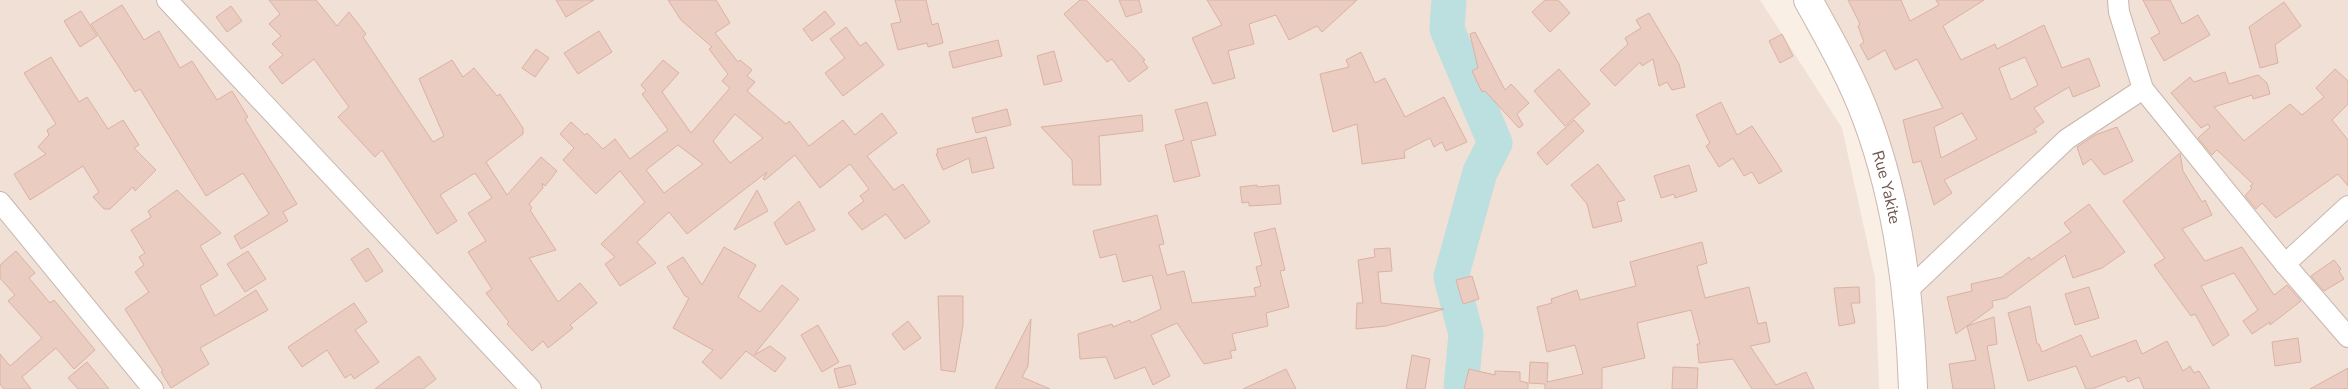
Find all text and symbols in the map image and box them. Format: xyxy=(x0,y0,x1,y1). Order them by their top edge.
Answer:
street label: Rue Yakite xyxy=(1866,148,1906,226)

